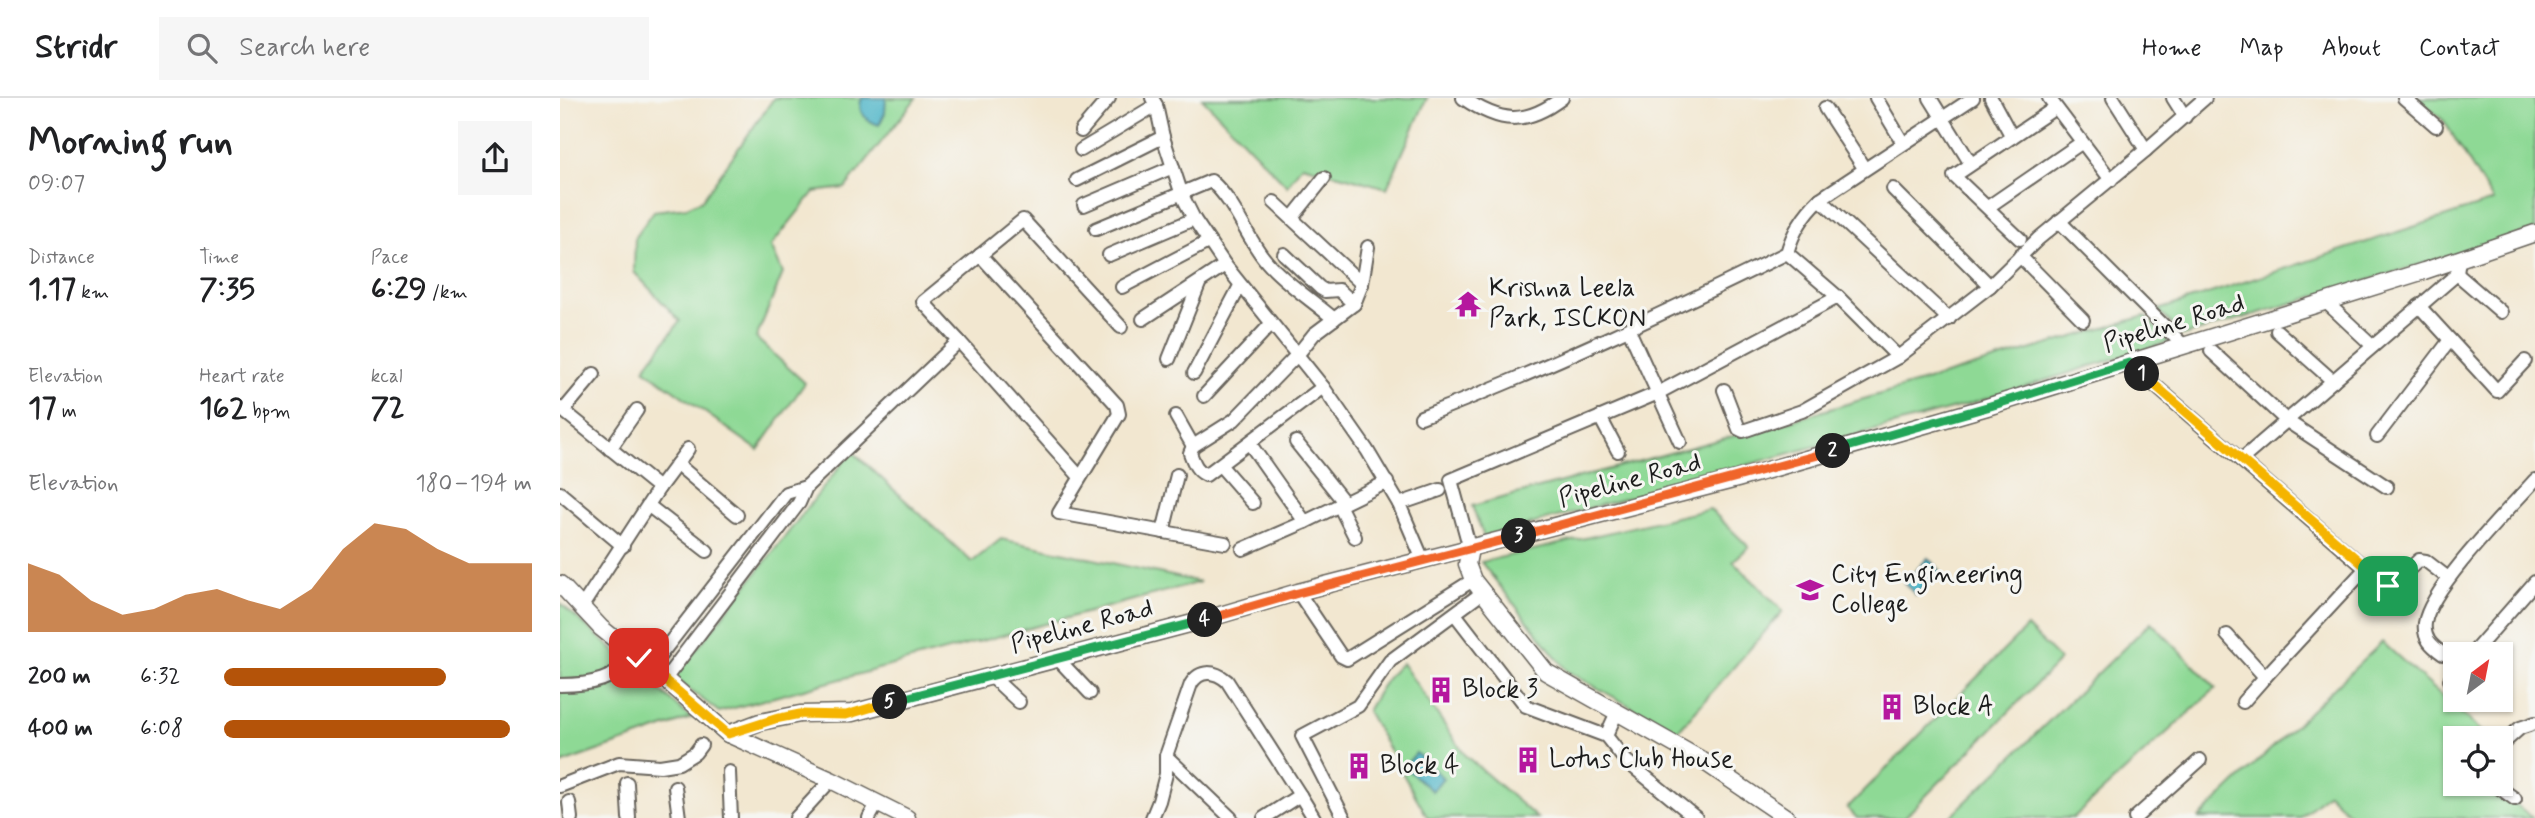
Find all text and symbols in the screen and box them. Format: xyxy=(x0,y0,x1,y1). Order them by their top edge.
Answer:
search box xyxy=(159,17,649,80)
text: Stridr xyxy=(35,26,117,70)
icon: search xyxy=(183,29,221,67)
text: Search here xyxy=(239,31,370,65)
text: Home xyxy=(2142,33,2202,64)
text: Map xyxy=(2240,33,2284,64)
text: About xyxy=(2322,33,2381,64)
text: Contact xyxy=(2419,33,2500,64)
text: Morning run xyxy=(28,118,233,167)
button: share xyxy=(458,121,532,195)
text: 09:07 xyxy=(28,169,85,199)
text: Distance xyxy=(28,245,95,270)
text: Time xyxy=(199,245,239,270)
text: Pace xyxy=(371,245,408,270)
text: 1.17 xyxy=(28,270,76,309)
text: 7:35 xyxy=(199,270,255,309)
text: 6:29 xyxy=(371,270,427,309)
place label: Krishna Leela Park, ISCKON xyxy=(1489,272,1646,336)
text: km xyxy=(76,280,109,305)
text: /km xyxy=(427,280,468,305)
street label: Pipeline Road xyxy=(2099,286,2249,362)
temple icon: Krishna Leela Park, ISCKON xyxy=(1453,289,1483,319)
pin: 1 xyxy=(2124,356,2160,392)
text: 1 xyxy=(2137,361,2146,386)
text: Elevation xyxy=(28,364,103,389)
text: Heart rate xyxy=(199,364,285,389)
text: kcal xyxy=(371,364,403,389)
text: 17 xyxy=(28,389,57,428)
text: 162 xyxy=(199,389,247,428)
text: 72 xyxy=(371,389,405,428)
text: m xyxy=(57,399,77,424)
text: bpm xyxy=(247,399,291,424)
pin: 2 xyxy=(1816,434,1850,468)
text: 2 xyxy=(1828,438,1837,463)
street label: Pipeline Road xyxy=(1555,446,1705,516)
text: Elevation xyxy=(28,469,119,499)
text: 180–194 m xyxy=(416,469,532,499)
pin: 3 xyxy=(1502,518,1536,554)
text: 3 xyxy=(1514,523,1523,548)
pin xyxy=(2358,556,2418,616)
place label: City Engineering College xyxy=(1831,558,2023,622)
icon: arrive xyxy=(2369,567,2407,605)
school or university icon: City Engineering College xyxy=(1795,575,1825,605)
street label: Pipeline Road xyxy=(1007,592,1157,662)
pin: 4 xyxy=(1188,602,1222,638)
text: 4 xyxy=(1199,607,1210,632)
pin xyxy=(609,628,669,688)
icon: check xyxy=(620,639,658,677)
north arrow xyxy=(2443,642,2513,712)
map controls xyxy=(2443,642,2513,796)
text: 200 m xyxy=(28,662,91,692)
text: 6:32 xyxy=(140,662,180,692)
place label: Block 3 xyxy=(1462,673,1538,707)
building icon: Block 3 xyxy=(1426,675,1456,705)
pin: 5 xyxy=(872,684,908,720)
text: 5 xyxy=(884,689,895,714)
place label: Block A xyxy=(1913,690,1994,724)
building icon: Block A xyxy=(1877,692,1907,722)
text: 400 m xyxy=(28,714,93,744)
text: 6:08 xyxy=(140,714,183,744)
button: locate xyxy=(2443,726,2513,796)
place label: Lotus Club House xyxy=(1549,743,1734,777)
building icon: Lotus Club House xyxy=(1513,745,1543,775)
place label: Block 4 xyxy=(1380,749,1459,783)
building icon: Block 4 xyxy=(1344,751,1374,781)

